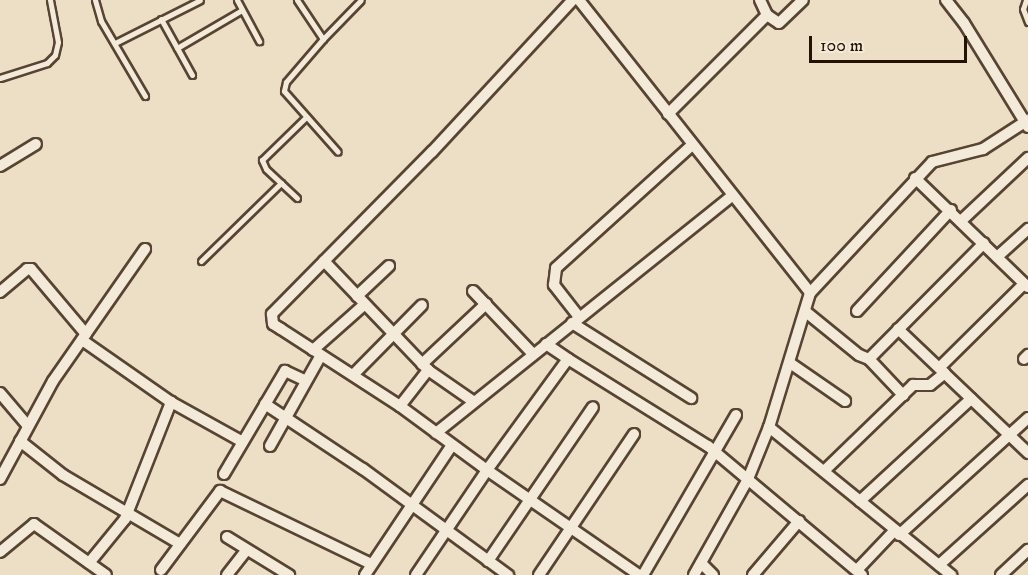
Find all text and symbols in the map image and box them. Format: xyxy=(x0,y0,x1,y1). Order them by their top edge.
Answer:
scale bar xyxy=(812,24,970,62)
text: 100 m xyxy=(820,35,863,57)

